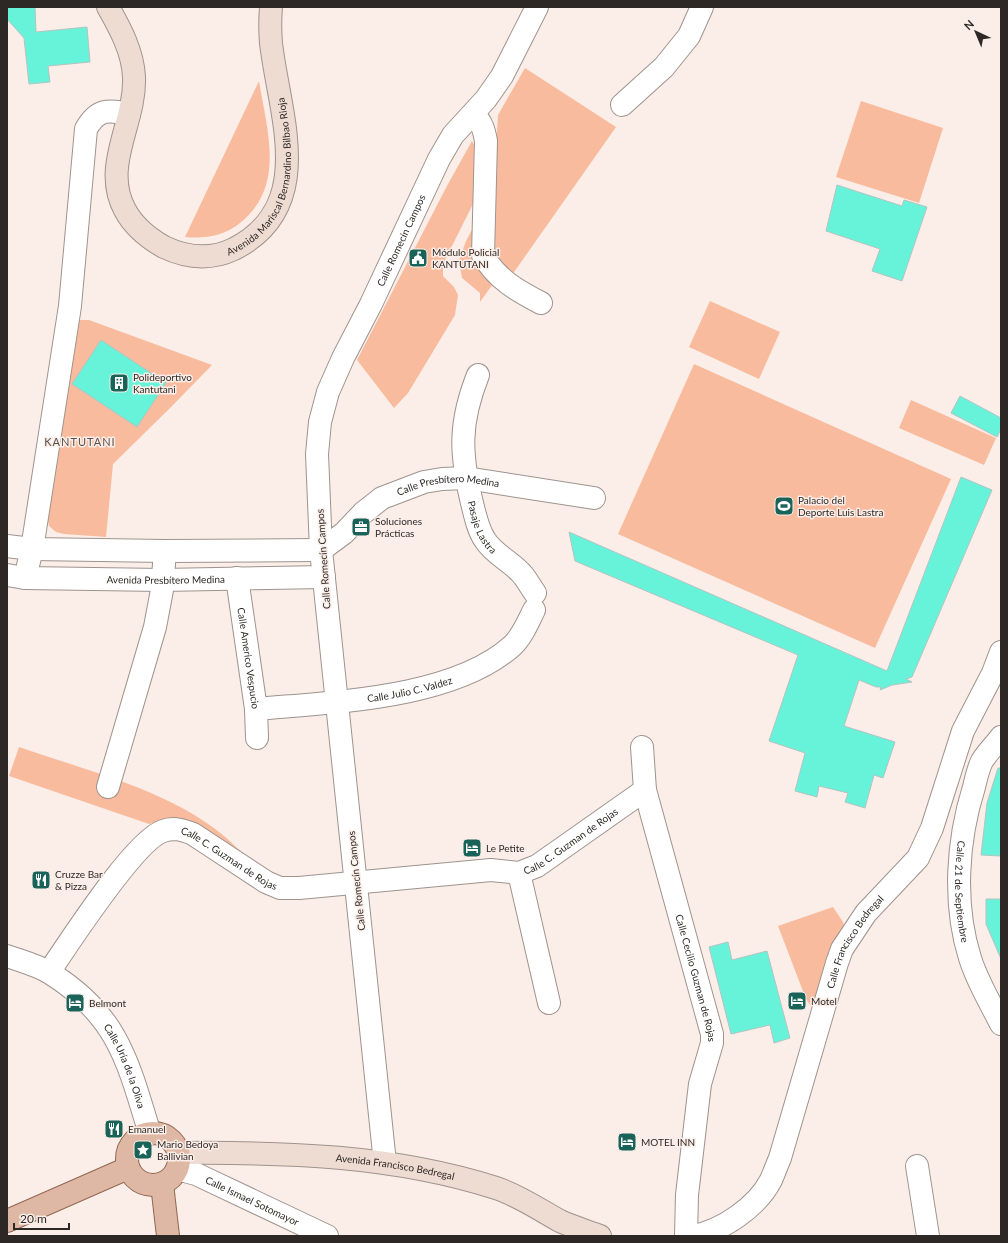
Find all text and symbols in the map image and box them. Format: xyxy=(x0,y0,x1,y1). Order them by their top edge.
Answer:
north arrow xyxy=(956,12,996,52)
text: N xyxy=(961,17,976,32)
street label: Avenida Mariscal Bernardino Bilbao Rioja xyxy=(225,97,293,258)
street label: Calle Romecín Campos xyxy=(374,192,428,288)
place label: Módulo Policial KANTUTANI xyxy=(432,246,499,270)
public building icon: Módulo Policial KANTUTANI xyxy=(407,247,429,269)
place label: Polideportivo Kantutani xyxy=(133,371,192,395)
building icon: Polideportivo Kantutani xyxy=(108,372,130,394)
district label: KANTUTANI xyxy=(44,435,116,448)
street label: Calle Presbítero Medina xyxy=(395,472,500,498)
place label: Palacio del Deporte Luis Lastra xyxy=(798,494,883,518)
sports icon: Palacio del Deporte Luis Lastra xyxy=(773,495,795,517)
street label: Pasaje Lastra xyxy=(466,499,499,556)
street label: Calle Romecín Campos xyxy=(314,509,332,609)
place label: Soluciones Prácticas xyxy=(375,515,422,539)
office icon: Soluciones Prácticas xyxy=(350,516,372,538)
street label: Avenida Presbítero Medina xyxy=(106,573,225,586)
street label: Calle Americo Vespucio xyxy=(235,607,262,710)
street label: Calle Julio C. Valdez xyxy=(366,674,454,704)
street label: Calle C. Guzman de Rojas xyxy=(522,805,620,877)
street label: Calle C. Guzman de Rojas xyxy=(180,824,279,892)
street label: Calle Romecín Campos xyxy=(345,831,367,931)
hotel icon: Le Petite xyxy=(461,837,483,859)
street label: Calle 21 de Septiembre xyxy=(953,840,972,944)
place label: Le Petite xyxy=(486,842,525,854)
place label: Cruzze Bar & Pizza xyxy=(55,868,103,892)
restaurant icon: Cruzze Bar & Pizza xyxy=(30,869,52,891)
street label: Calle Francisco Bedregal xyxy=(824,893,886,990)
street label: Calle Cecilio Guzman de Rojas xyxy=(673,913,718,1042)
hotel icon: Motel xyxy=(786,990,808,1012)
hotel icon: Belmont xyxy=(64,992,86,1014)
place label: Motel xyxy=(811,995,837,1007)
place label: Belmont xyxy=(89,997,126,1009)
street label: Calle Uría de la Oliva xyxy=(102,1021,148,1110)
restaurant icon: Emanuel xyxy=(103,1118,125,1140)
place label: Emanuel xyxy=(128,1123,166,1135)
hotel icon: MOTEL INN xyxy=(616,1131,638,1153)
place label: MOTEL INN xyxy=(641,1136,695,1148)
place label: Mario Bedoya Ballivian xyxy=(157,1138,218,1162)
place icon: Mario Bedoya Ballivian xyxy=(132,1139,154,1161)
street label: Avenida Francisco Bedregal xyxy=(335,1152,456,1182)
street label: Calle Ismael Sotomayor xyxy=(204,1173,302,1228)
scale bar xyxy=(14,1205,69,1231)
text: 20 m xyxy=(20,1211,47,1226)

